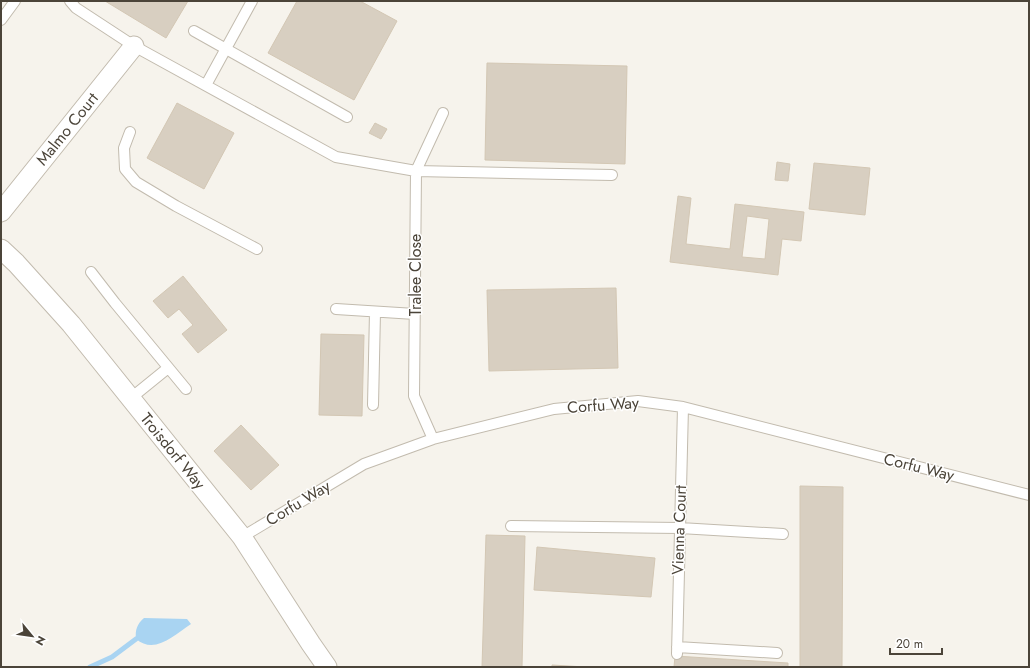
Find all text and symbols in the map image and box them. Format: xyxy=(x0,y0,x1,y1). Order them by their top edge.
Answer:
street label: Malmo Court xyxy=(30,88,104,170)
street label: Tralee Close xyxy=(404,234,427,316)
street label: Corfu Way xyxy=(566,391,641,419)
street label: Troisdorf Way xyxy=(135,408,212,495)
street label: Corfu Way xyxy=(881,447,958,487)
street label: Corfu Way xyxy=(261,474,336,531)
street label: Vienna Court xyxy=(666,485,692,575)
north arrow xyxy=(12,616,52,656)
scale bar xyxy=(890,630,942,656)
text: N xyxy=(32,633,50,649)
text: 20 m xyxy=(896,635,923,653)

